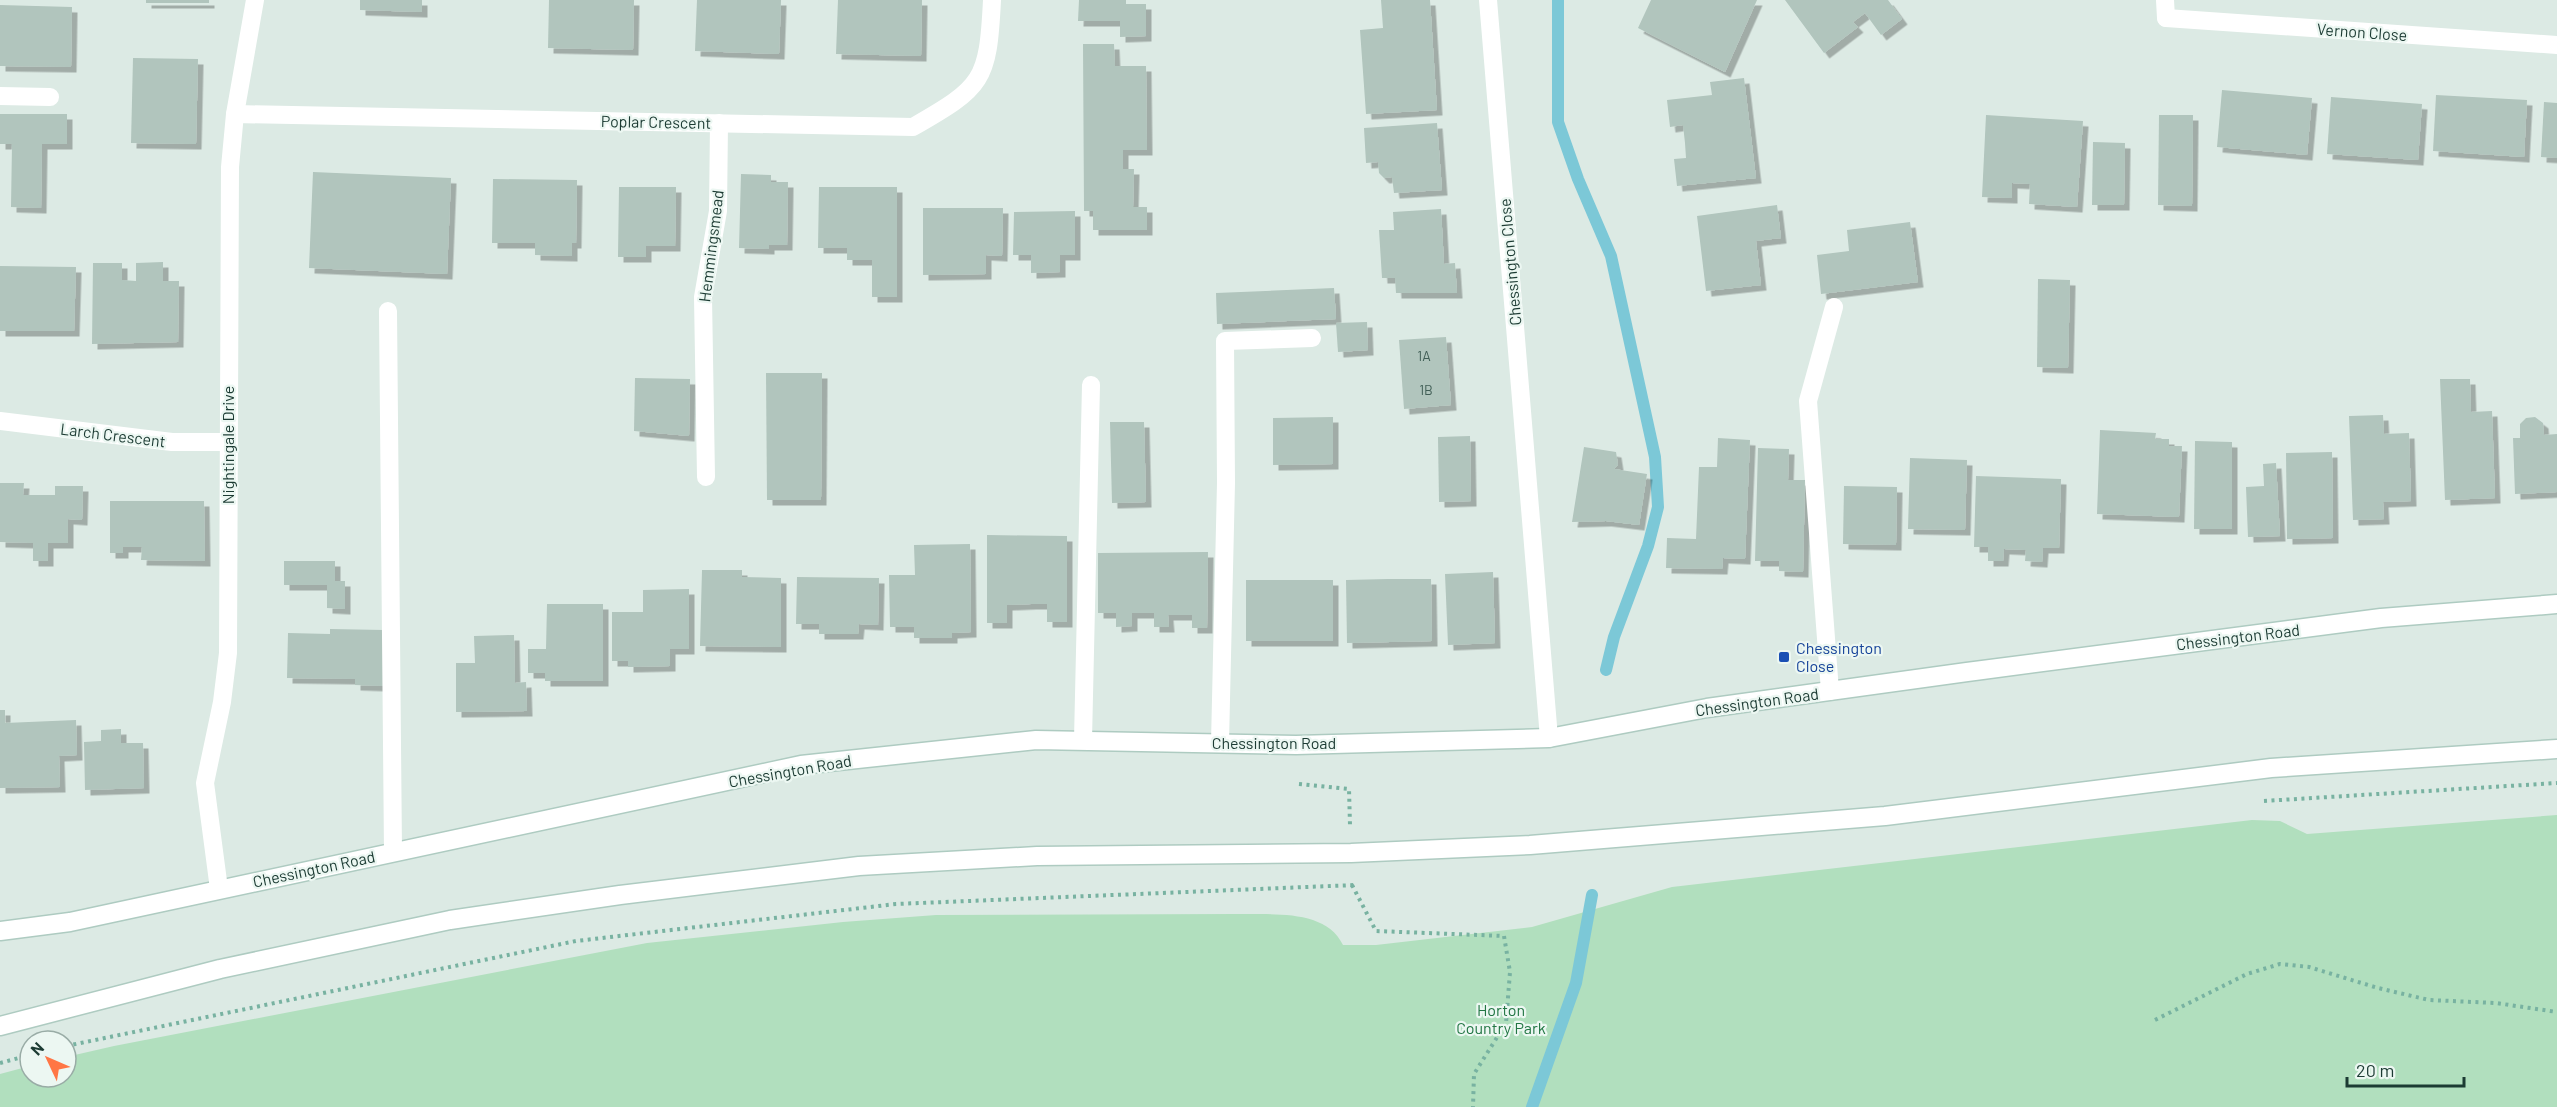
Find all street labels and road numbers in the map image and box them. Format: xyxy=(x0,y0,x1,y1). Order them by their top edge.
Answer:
street label: Vernon Close xyxy=(2316,19,2408,44)
street label: Poplar Crescent xyxy=(601,111,711,132)
street label: Hemmingsmead xyxy=(694,189,727,303)
street label: Chessington Close xyxy=(1494,198,1525,326)
street label: Nightingale Drive xyxy=(218,386,237,504)
street label: Larch Crescent xyxy=(59,419,167,450)
street label: Chessington Road xyxy=(2175,619,2301,654)
street label: Chessington Road xyxy=(1694,683,1820,720)
street label: Chessington Road xyxy=(1212,733,1336,752)
street label: Chessington Road xyxy=(727,750,853,791)
street label: Chessington Road xyxy=(251,846,377,891)

